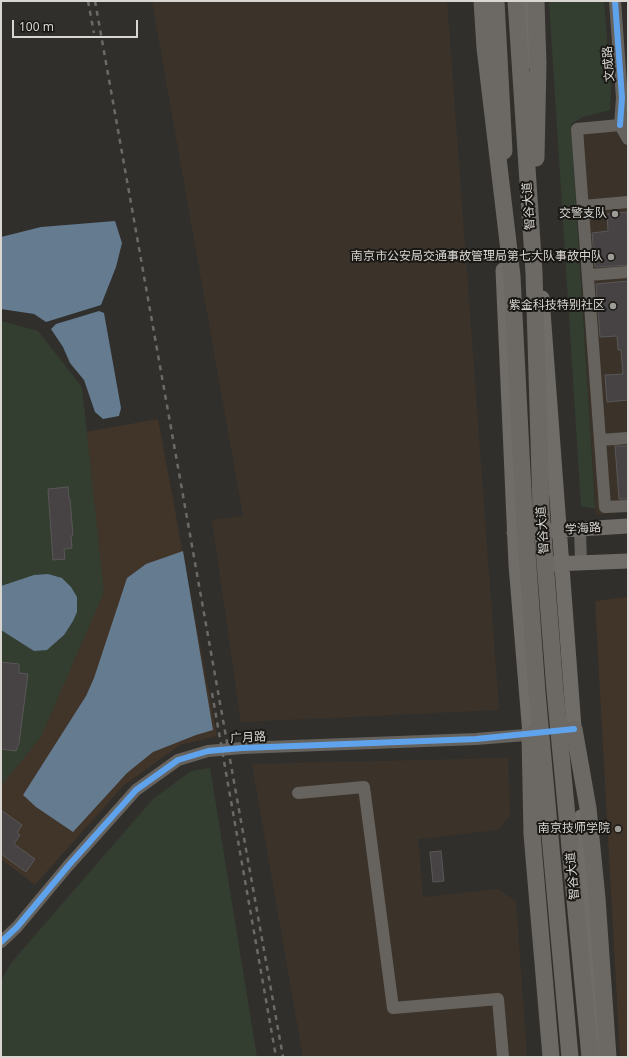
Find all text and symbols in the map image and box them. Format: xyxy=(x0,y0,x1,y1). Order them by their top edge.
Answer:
scale bar xyxy=(14,12,140,38)
text: 100 m xyxy=(19,18,54,35)
street label: 文成路 xyxy=(601,46,617,82)
street label: 智谷大道 xyxy=(520,182,538,230)
place label: 交警支队 xyxy=(559,207,607,221)
marker: 交警支队 xyxy=(610,209,620,219)
place label: 南京市公安局交通事故管理局第七大队事故中队 xyxy=(351,250,603,264)
marker: 南京市公安局交通事故管理局第七大队事故中队 xyxy=(606,252,616,262)
place label: 紫金科技特别社区 xyxy=(509,299,605,313)
marker: 紫金科技特别社区 xyxy=(608,301,618,311)
street label: 智谷大道 xyxy=(534,506,552,554)
street label: 学海路 xyxy=(565,521,601,537)
street label: 广月路 xyxy=(230,730,266,746)
place label: 南京技师学院 xyxy=(538,822,610,836)
marker: 南京技师学院 xyxy=(613,824,623,834)
street label: 智谷大道 xyxy=(564,851,582,901)

